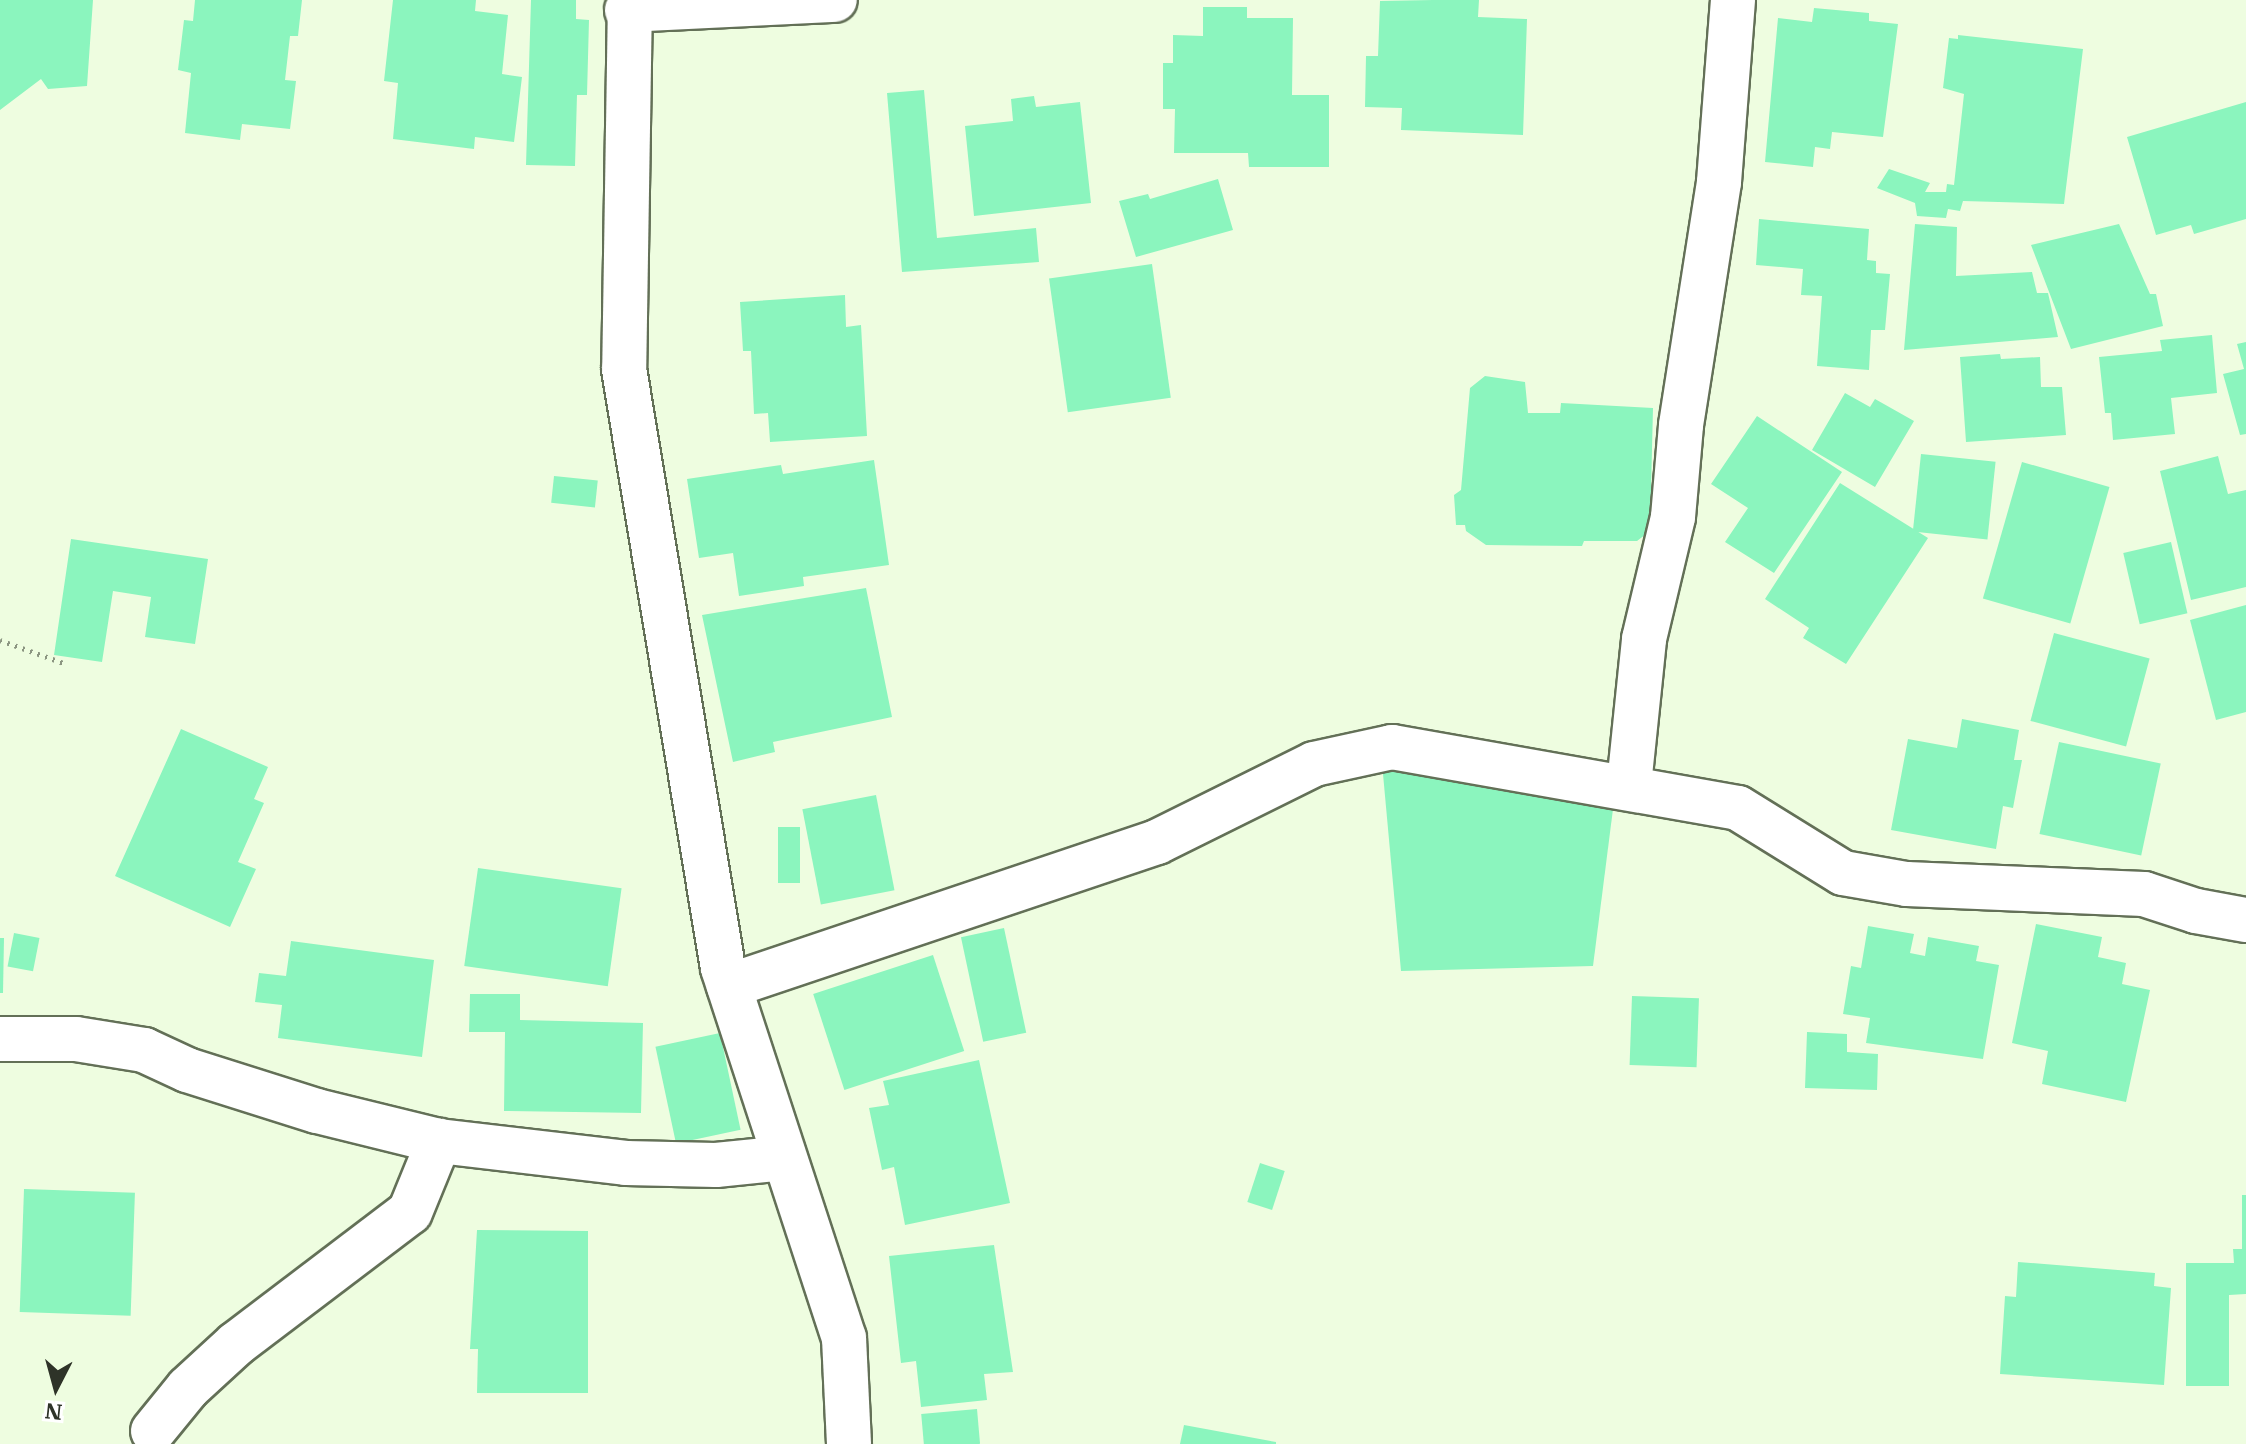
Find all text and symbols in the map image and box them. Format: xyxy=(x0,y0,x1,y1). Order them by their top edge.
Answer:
north arrow xyxy=(16,1348,96,1428)
text: N xyxy=(43,1397,64,1428)

